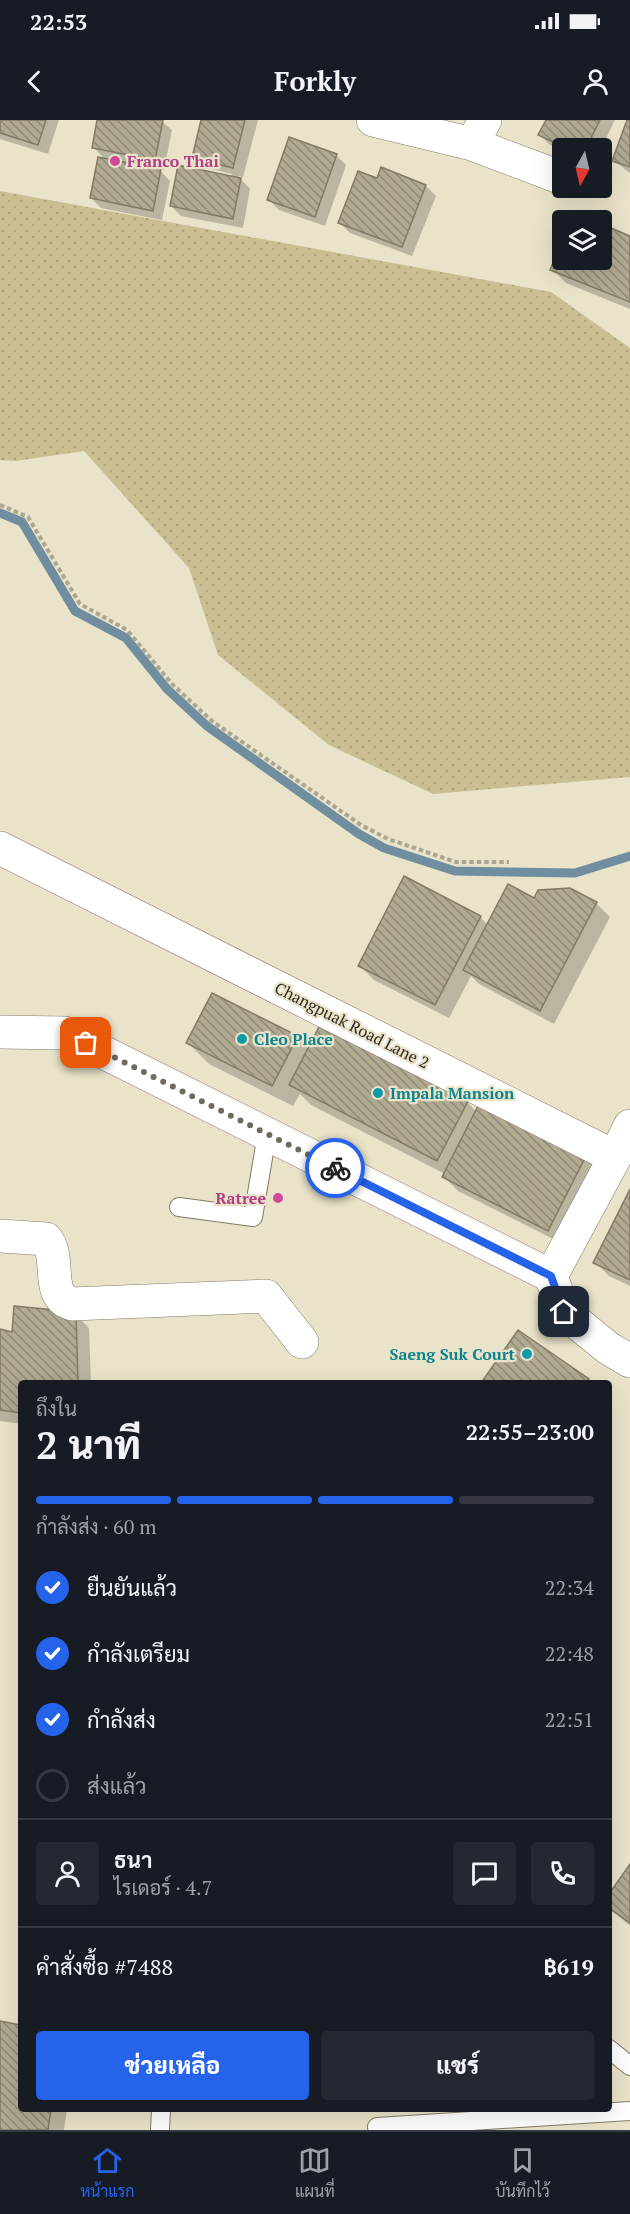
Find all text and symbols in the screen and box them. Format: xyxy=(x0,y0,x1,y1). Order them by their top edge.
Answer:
text: 22:53 xyxy=(30,7,87,36)
text: Forkly xyxy=(274,63,356,99)
icon: back xyxy=(18,65,51,98)
icon: person xyxy=(579,65,612,98)
north arrow xyxy=(552,138,612,198)
map controls xyxy=(552,138,612,270)
place label: Franco Thai xyxy=(127,150,219,172)
marker: Franco Thai xyxy=(108,154,122,168)
button: layers xyxy=(552,210,612,270)
street label: Changpuak Road Lane 2 xyxy=(271,976,433,1074)
pin xyxy=(60,1017,111,1068)
icon: bag xyxy=(69,1026,102,1059)
place label: Cleo Place xyxy=(254,1028,333,1050)
marker: Cleo Place xyxy=(235,1032,249,1046)
place label: Impala Mansion xyxy=(390,1082,515,1104)
marker: Impala Mansion xyxy=(371,1086,385,1100)
courier xyxy=(305,1138,365,1198)
icon: bike xyxy=(319,1152,352,1185)
place label: Ratree xyxy=(215,1187,266,1209)
marker: Ratree xyxy=(271,1191,285,1205)
pin xyxy=(538,1286,589,1337)
icon: home xyxy=(547,1295,580,1328)
place label: Saeng Suk Court xyxy=(390,1343,516,1365)
marker: Saeng Suk Court xyxy=(520,1347,534,1361)
text: ถึงใน xyxy=(36,1395,77,1422)
text: 22:55–23:00 xyxy=(466,1417,594,1446)
text: 2 นาที xyxy=(36,1418,141,1470)
text: กำลังส่ง · 60 m xyxy=(36,1513,157,1540)
icon: check xyxy=(36,1571,69,1604)
text: ยืนยันแล้ว xyxy=(87,1573,177,1602)
text: 22:34 xyxy=(545,1574,594,1601)
icon: check xyxy=(36,1637,69,1670)
text: กำลังเตรียม xyxy=(87,1639,190,1668)
text: 22:48 xyxy=(545,1640,594,1667)
icon: check xyxy=(36,1703,69,1736)
text: กำลังส่ง xyxy=(87,1705,156,1734)
text: 22:51 xyxy=(545,1706,594,1733)
text: ส่งแล้ว xyxy=(87,1771,147,1800)
button: person xyxy=(36,1842,99,1905)
button: chat xyxy=(453,1842,516,1905)
button: phone xyxy=(531,1842,594,1905)
text: ธนา xyxy=(114,1845,152,1874)
text: ไรเดอร์ · 4.7 xyxy=(114,1874,212,1901)
text: คำสั่งซื้อ #7488 xyxy=(36,1952,173,1981)
text: ฿619 xyxy=(543,1952,594,1981)
button: ช่วยเหลือ xyxy=(36,2031,309,2100)
button: แชร์ xyxy=(321,2031,594,2100)
tab: หน้าแรก xyxy=(80,2144,135,2202)
tab: แผนที่ xyxy=(295,2144,335,2202)
tab: บันทึกไว้ xyxy=(495,2144,550,2202)

